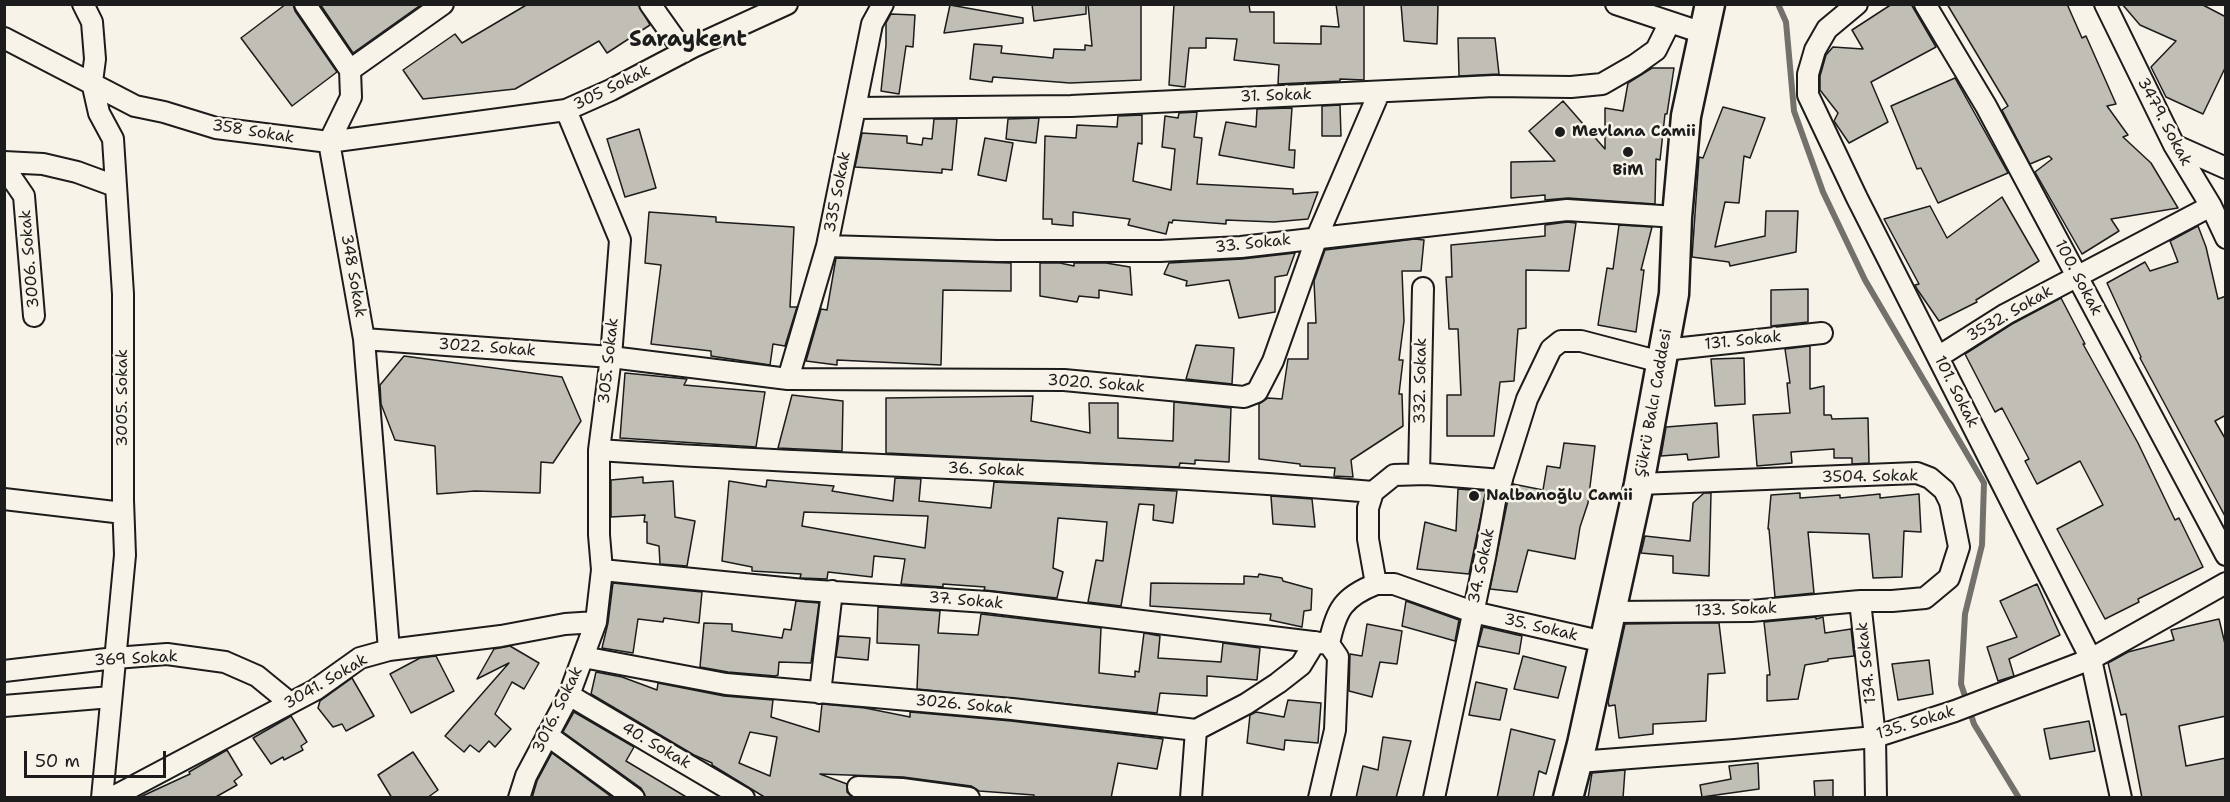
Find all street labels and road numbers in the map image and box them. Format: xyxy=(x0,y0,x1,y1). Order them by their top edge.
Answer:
street label: 305 Sokak xyxy=(570,61,654,115)
street label: 3479. Sokak xyxy=(2133,74,2195,170)
street label: 31. Sokak xyxy=(1240,85,1312,107)
street label: 358 Sokak xyxy=(211,116,295,148)
street label: 335 Sokak xyxy=(821,150,855,234)
street label: 3006. Sokak xyxy=(16,209,44,309)
street label: 33. Sokak xyxy=(1214,230,1292,258)
street label: 348 Sokak xyxy=(336,233,370,319)
street label: 100. Sokak xyxy=(2050,237,2106,319)
street label: 3532. Sokak xyxy=(1964,282,2056,346)
street label: 305. Sokak xyxy=(595,317,623,405)
street label: Şükrü Balcı Caddesi xyxy=(1631,327,1677,479)
street label: 131. Sokak xyxy=(1703,327,1783,355)
street label: 3022. Sokak xyxy=(438,335,536,361)
street label: 332. Sokak xyxy=(1411,338,1431,424)
street label: 3005. Sokak xyxy=(113,349,133,447)
street label: 101. Sokak xyxy=(1930,353,1982,431)
street label: 3020. Sokak xyxy=(1047,371,1145,397)
street label: 36. Sokak xyxy=(947,459,1025,481)
street label: 3504. Sokak xyxy=(1821,467,1919,487)
street label: 34. Sokak xyxy=(1465,527,1499,605)
street label: 37. Sokak xyxy=(928,588,1004,614)
street label: 133. Sokak xyxy=(1695,599,1777,621)
street label: 35. Sokak xyxy=(1502,610,1580,646)
street label: 134. Sokak xyxy=(1853,621,1881,705)
street label: 369 Sokak xyxy=(94,647,178,671)
street label: 3041. Sokak xyxy=(281,650,371,714)
street label: 3016. Sokak xyxy=(529,664,587,756)
street label: 3026. Sokak xyxy=(914,691,1014,719)
street label: 135. Sokak xyxy=(1874,702,1958,744)
street label: 40. Sokak xyxy=(618,719,694,773)

